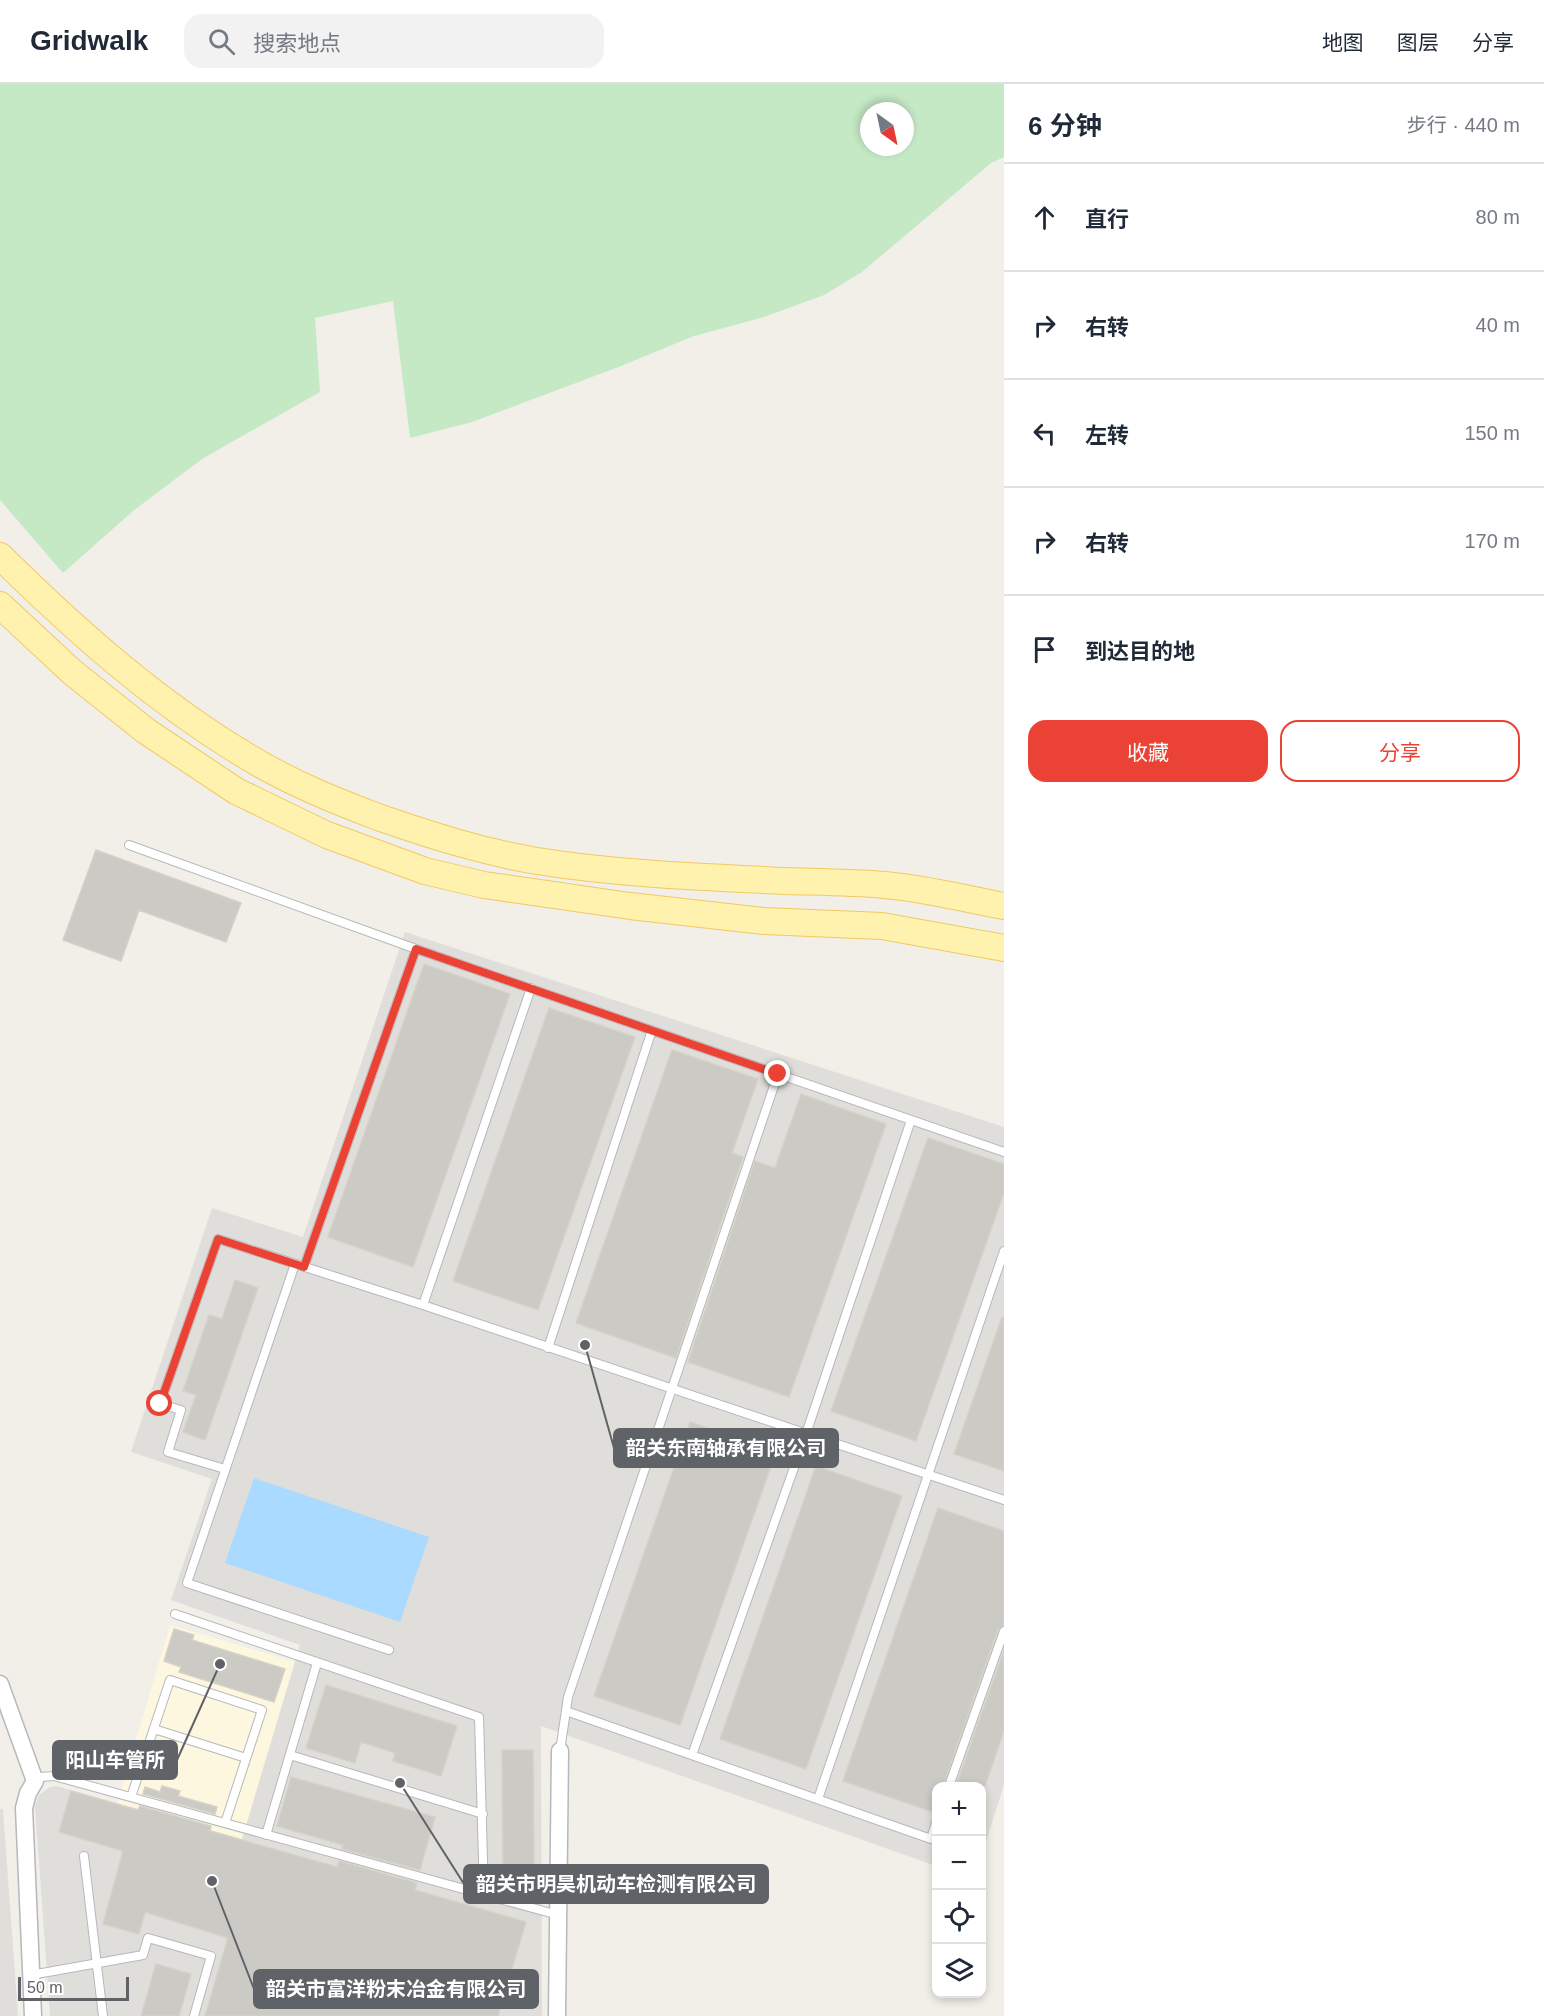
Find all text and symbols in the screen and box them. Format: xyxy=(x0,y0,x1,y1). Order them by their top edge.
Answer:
search box xyxy=(184,14,604,68)
text: Gridwalk xyxy=(30,25,148,56)
icon: search xyxy=(205,25,238,58)
text: 搜索地点 xyxy=(253,31,341,56)
text: 地图 xyxy=(1322,31,1364,54)
text: 图层 xyxy=(1397,31,1439,54)
text: 分享 xyxy=(1472,31,1514,54)
north arrow xyxy=(860,102,914,156)
text: 6 分钟 xyxy=(1028,111,1102,141)
text: 步行 · 440 m xyxy=(1407,114,1520,136)
icon: ahead xyxy=(1028,201,1061,234)
text: 80 m xyxy=(1476,206,1520,228)
text: 直行 xyxy=(1085,207,1129,232)
icon: right xyxy=(1028,309,1061,342)
text: 40 m xyxy=(1476,314,1520,336)
text: 右转 xyxy=(1085,315,1129,340)
icon: left xyxy=(1028,417,1061,450)
text: 150 m xyxy=(1464,422,1520,444)
text: 左转 xyxy=(1085,423,1129,448)
icon: right xyxy=(1028,525,1061,558)
text: 170 m xyxy=(1464,530,1520,552)
text: 右转 xyxy=(1085,531,1129,556)
icon: arrive xyxy=(1028,633,1061,666)
text: 到达目的地 xyxy=(1085,639,1195,664)
button: 收藏 xyxy=(1028,720,1268,782)
button: 分享 xyxy=(1280,720,1520,782)
route end xyxy=(764,1060,790,1086)
route start xyxy=(146,1390,172,1416)
callout: 韶关东南轴承有限公司 xyxy=(614,1429,838,1467)
text: 韶关东南轴承有限公司 xyxy=(626,1437,826,1459)
callout: 阳山车管所 xyxy=(53,1741,177,1779)
text: 阳山车管所 xyxy=(65,1749,165,1771)
map controls xyxy=(932,1782,986,1998)
button: + xyxy=(932,1782,986,1836)
button: − xyxy=(932,1836,986,1890)
callout: 韶关市明昊机动车检测有限公司 xyxy=(464,1865,768,1903)
text: 韶关市明昊机动车检测有限公司 xyxy=(476,1873,756,1895)
button: locate xyxy=(932,1890,986,1944)
button: layers xyxy=(932,1944,986,1998)
callout: 韶关市富洋粉末冶金有限公司 xyxy=(254,1970,538,2008)
scale bar xyxy=(18,1974,129,2002)
text: 韶关市富洋粉末冶金有限公司 xyxy=(266,1978,526,2000)
text: 50 m xyxy=(27,1979,63,1996)

